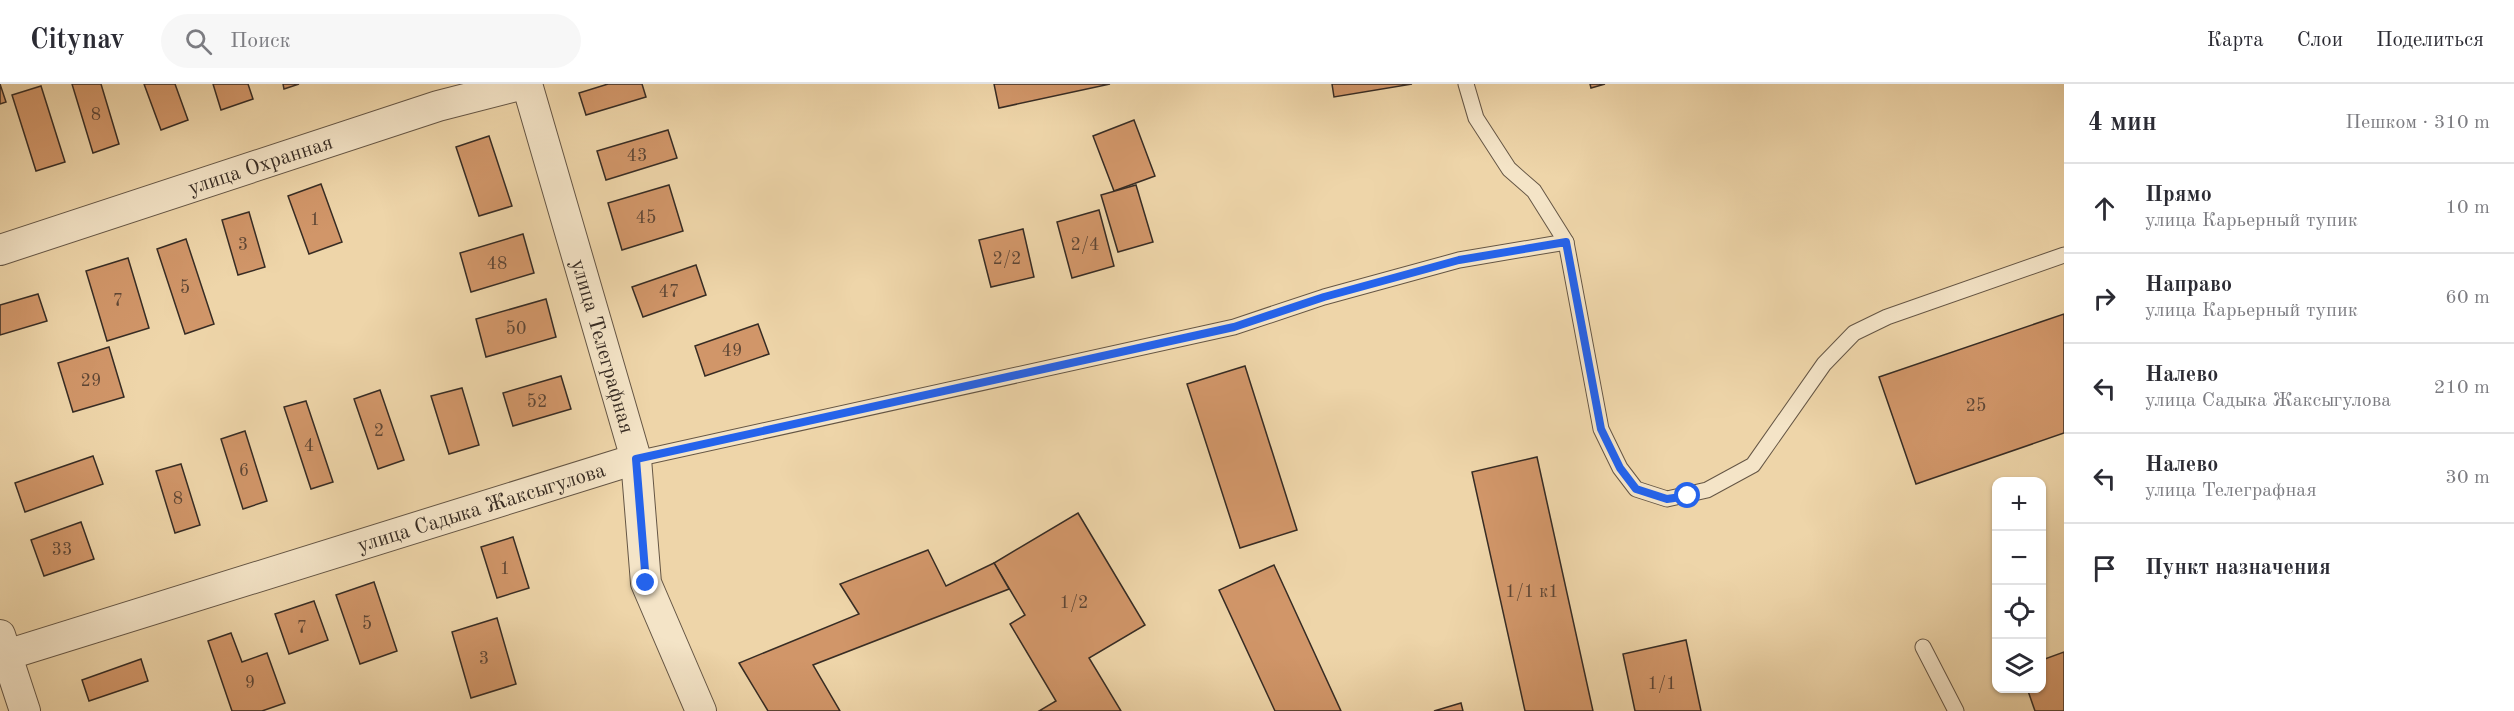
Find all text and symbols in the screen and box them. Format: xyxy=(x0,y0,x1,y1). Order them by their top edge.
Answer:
search box xyxy=(161,14,581,68)
icon: search xyxy=(182,25,215,58)
text: Citynav xyxy=(30,27,125,55)
text: Поиск xyxy=(230,30,291,52)
text: Карта xyxy=(2207,30,2264,51)
text: Слои xyxy=(2297,30,2343,51)
text: Поделиться xyxy=(2376,30,2484,51)
house number: 8 xyxy=(91,106,101,124)
text: 4 мин xyxy=(2088,110,2157,136)
text: Пешком · 310 m xyxy=(2345,113,2490,133)
street label: улица Охранная xyxy=(186,132,336,199)
house number: 43 xyxy=(627,147,647,165)
text: Прямо xyxy=(2145,184,2212,206)
icon: ahead xyxy=(2088,192,2121,225)
text: 10 m xyxy=(2445,198,2490,218)
house number: 45 xyxy=(636,209,656,227)
house number: 1 xyxy=(310,211,320,229)
text: улица Карьерный тупик xyxy=(2145,211,2358,231)
house number: 3 xyxy=(238,236,248,254)
house number: 2/4 xyxy=(1071,236,1099,254)
house number: 2/2 xyxy=(993,250,1021,268)
house number: 48 xyxy=(487,255,507,273)
street label: улица Телеграфная xyxy=(567,257,637,436)
text: Направо xyxy=(2145,274,2232,296)
house number: 5 xyxy=(180,279,190,297)
icon: right xyxy=(2088,282,2121,315)
house number: 47 xyxy=(659,283,679,301)
text: 60 m xyxy=(2445,288,2490,308)
house number: 7 xyxy=(113,292,123,310)
text: улица Карьерный тупик xyxy=(2145,301,2358,321)
house number: 50 xyxy=(506,320,526,338)
house number: 49 xyxy=(722,342,742,360)
text: Налево xyxy=(2145,364,2218,386)
house number: 29 xyxy=(81,372,101,390)
icon: left xyxy=(2088,372,2121,405)
text: 210 m xyxy=(2434,378,2490,398)
text: улица Садыка Жаксыгулова xyxy=(2145,391,2391,411)
house number: 52 xyxy=(527,393,547,411)
house number: 25 xyxy=(1966,397,1986,415)
house number: 2 xyxy=(374,422,384,440)
house number: 4 xyxy=(304,437,314,455)
text: Налево xyxy=(2145,454,2218,476)
street label: улица Садыка Жаксыгулова xyxy=(355,460,608,557)
house number: 6 xyxy=(239,462,249,480)
icon: left xyxy=(2088,462,2121,495)
text: 30 m xyxy=(2445,468,2490,488)
map controls xyxy=(1992,477,2046,693)
button: + xyxy=(1992,477,2046,531)
text: улица Телеграфная xyxy=(2145,481,2317,501)
route start xyxy=(1674,482,1700,508)
house number: 8 xyxy=(173,490,183,508)
button: − xyxy=(1992,531,2046,585)
house number: 33 xyxy=(52,541,72,559)
icon: arrive xyxy=(2088,552,2121,585)
text: Пункт назначения xyxy=(2145,557,2331,579)
house number: 1 xyxy=(500,560,510,578)
route end xyxy=(632,569,658,595)
house number: 1/1 к1 xyxy=(1505,583,1559,601)
button: locate xyxy=(1992,585,2046,639)
house number: 1/2 xyxy=(1060,594,1088,612)
house number: 5 xyxy=(362,615,372,633)
house number: 7 xyxy=(297,619,307,637)
button: layers xyxy=(1992,639,2046,693)
house number: 3 xyxy=(479,650,489,668)
house number: 9 xyxy=(245,674,255,692)
house number: 1/1 xyxy=(1648,675,1676,693)

